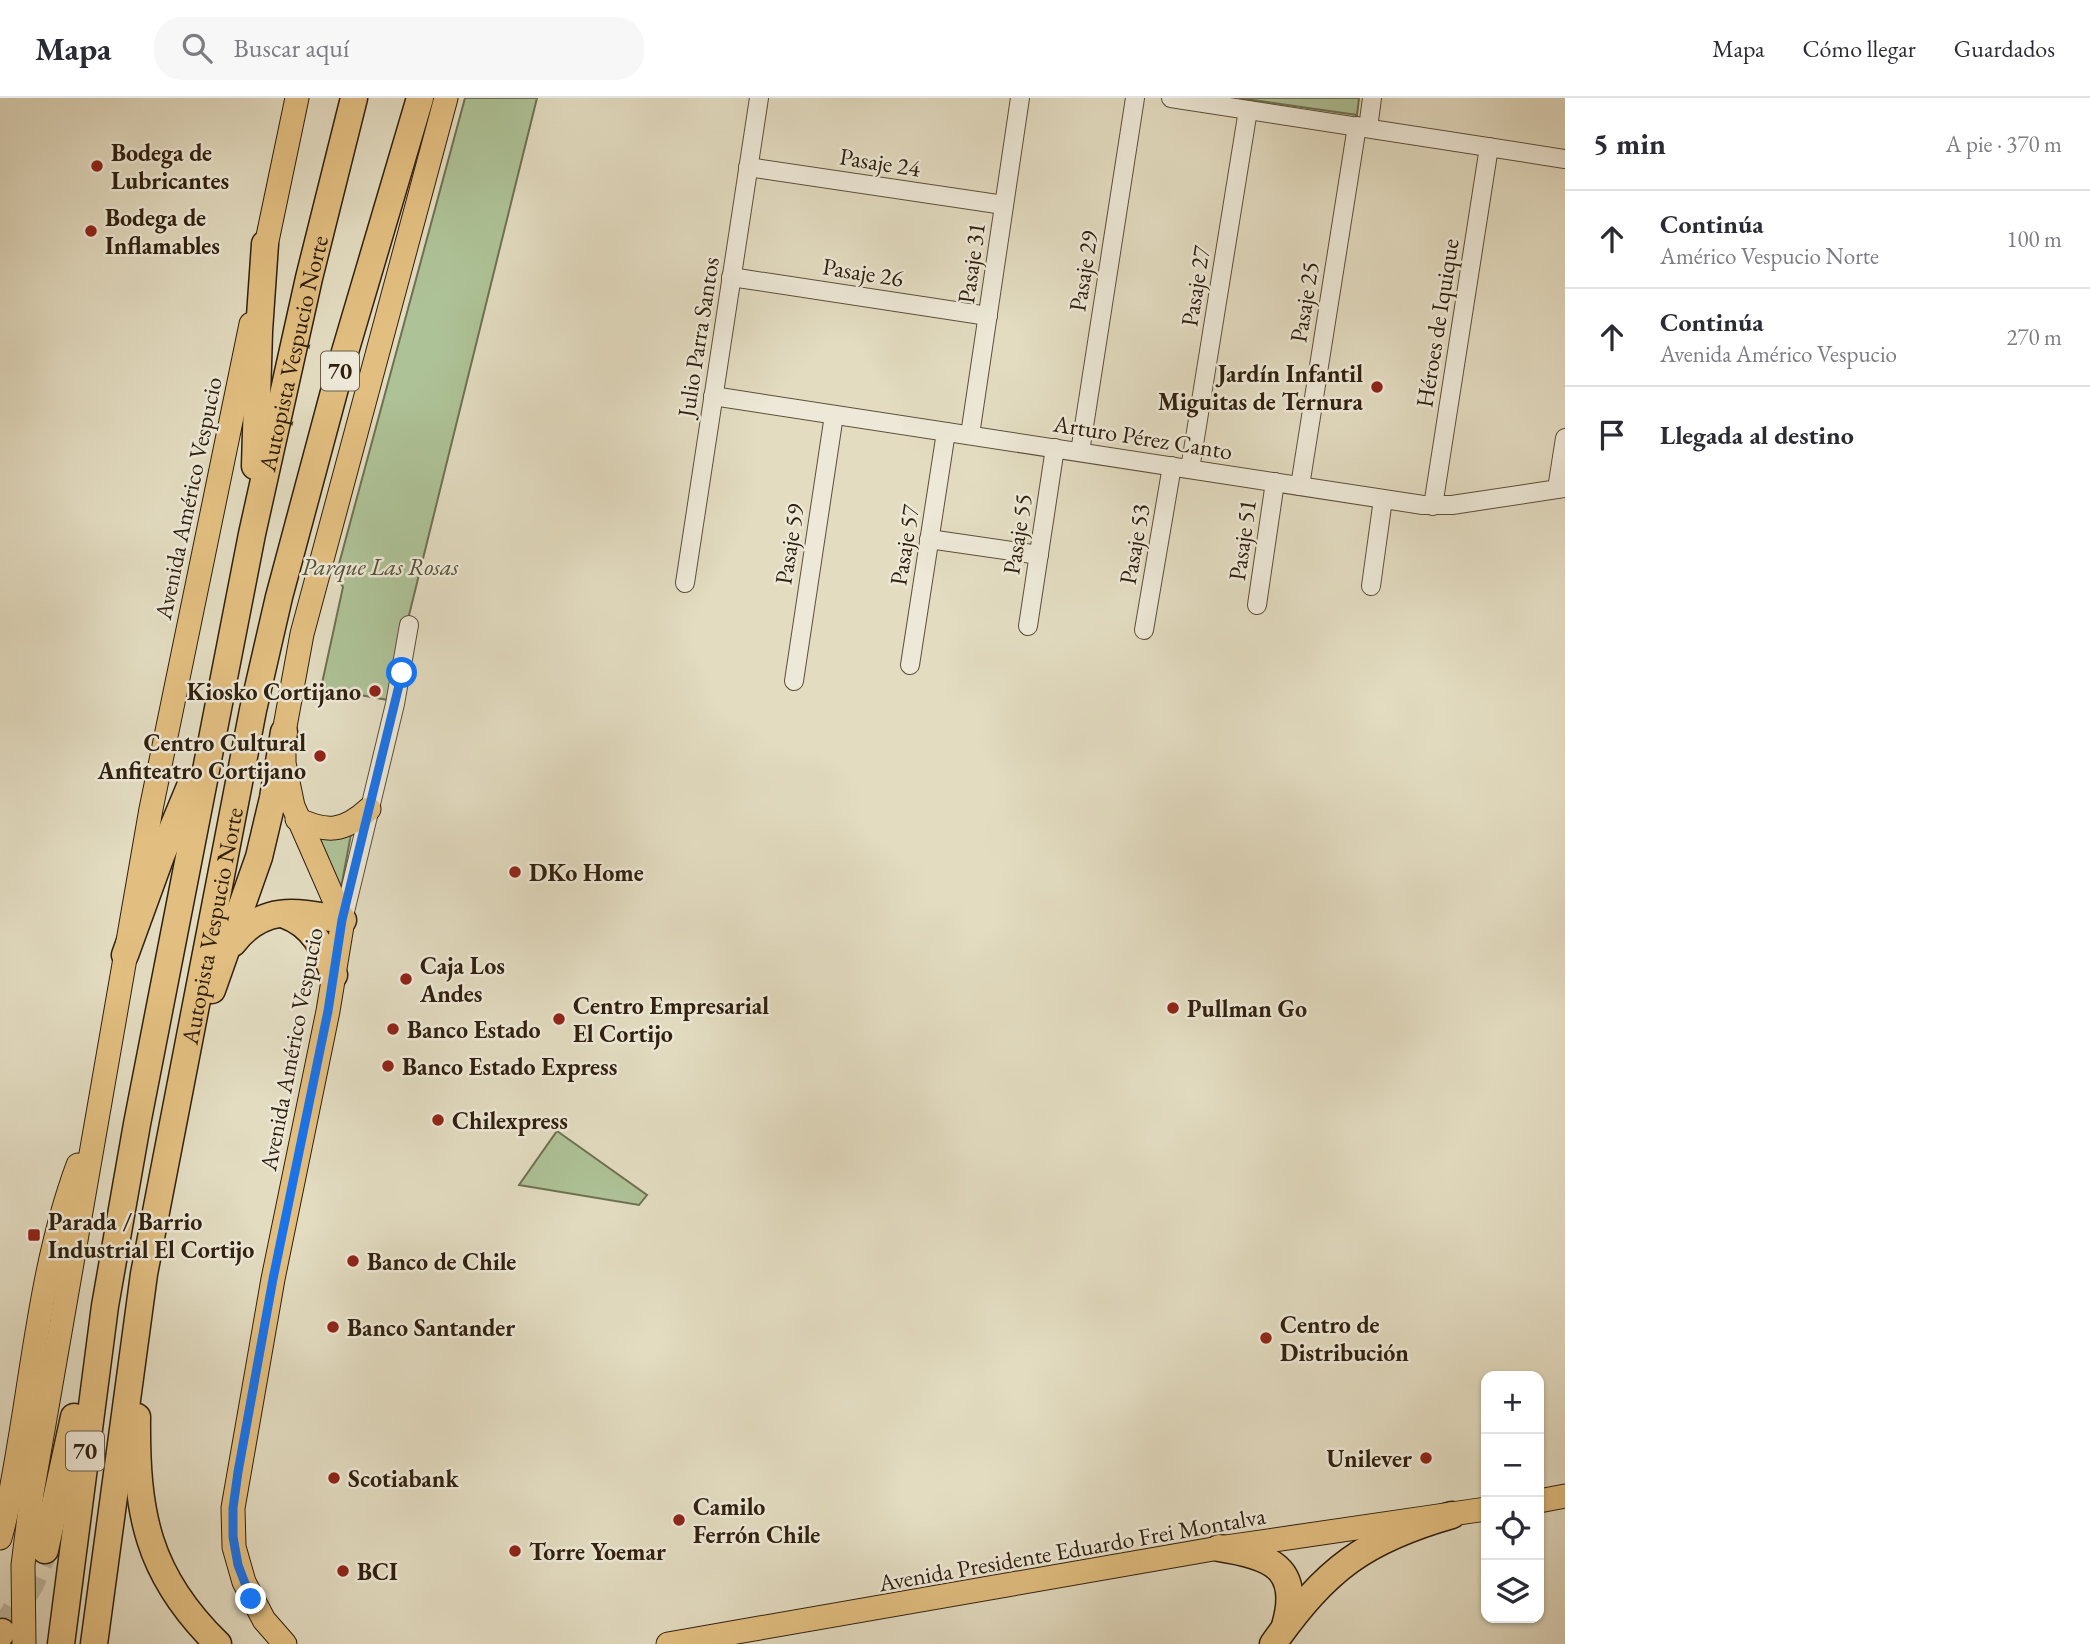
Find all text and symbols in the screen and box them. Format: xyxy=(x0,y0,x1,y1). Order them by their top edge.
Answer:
search box xyxy=(154,17,644,80)
text: Mapa xyxy=(35,27,112,70)
icon: search xyxy=(178,29,216,67)
text: Buscar aquí xyxy=(234,31,349,65)
text: Mapa xyxy=(1712,33,1765,64)
text: Cómo llegar xyxy=(1803,33,1916,64)
text: Guardados xyxy=(1954,33,2055,64)
text: 5 min xyxy=(1593,124,1666,163)
text: A pie · 370 m xyxy=(1946,129,2062,159)
place label: Bodega de Lubricantes xyxy=(111,137,229,196)
street label: Pasaje 24 xyxy=(837,140,923,184)
marker: Bodega de Lubricantes xyxy=(89,158,105,174)
place label: Bodega de Inflamables xyxy=(105,202,220,261)
text: Continúa xyxy=(1660,207,1764,241)
icon: ahead xyxy=(1593,220,1631,258)
street label: Pasaje 31 xyxy=(950,221,992,305)
marker: Bodega de Inflamables xyxy=(83,223,99,239)
text: 100 m xyxy=(2006,224,2062,254)
street label: Pasaje 29 xyxy=(1061,228,1105,314)
street label: Autopista Vespucio Norte xyxy=(251,232,335,475)
street label: Héroes de Iquique xyxy=(1408,236,1466,410)
text: Américo Vespucio Norte xyxy=(1660,241,1879,271)
street label: Pasaje 27 xyxy=(1173,243,1217,329)
street label: Pasaje 26 xyxy=(820,250,906,294)
street label: Julio Parra Santos xyxy=(670,255,726,421)
street label: Pasaje 25 xyxy=(1282,259,1326,345)
text: Continúa xyxy=(1660,305,1764,339)
icon: ahead xyxy=(1593,318,1631,356)
text: 270 m xyxy=(2006,322,2062,352)
text: Avenida Américo Vespucio xyxy=(1660,339,1897,369)
road number: 70 xyxy=(321,352,359,390)
place label: Jardín Infantil Miguitas de Ternura xyxy=(1158,358,1363,418)
street label: Avenida Américo Vespucio xyxy=(147,374,229,623)
marker: Jardín Infantil Miguitas de Ternura xyxy=(1369,379,1385,395)
street label: Arturo Pérez Canto xyxy=(1050,407,1235,466)
icon: arrive xyxy=(1593,416,1631,454)
text: Llegada al destino xyxy=(1660,418,1854,452)
street label: Pasaje 55 xyxy=(995,491,1039,577)
street label: Pasaje 51 xyxy=(1221,498,1263,582)
street label: Pasaje 59 xyxy=(767,501,811,587)
street label: Pasaje 53 xyxy=(1112,501,1156,587)
street label: Pasaje 57 xyxy=(882,502,926,588)
park label: Parque Las Rosas xyxy=(302,551,459,583)
route start xyxy=(386,657,417,688)
place label: Kiosko Cortijano xyxy=(187,676,361,708)
marker: Kiosko Cortijano xyxy=(367,683,383,699)
place label: Centro Cultural Anfiteatro Cortijano xyxy=(96,727,306,787)
marker: Centro Cultural Anfiteatro Cortijano xyxy=(312,748,328,764)
street label: Autopista Vespucio Norte xyxy=(173,805,249,1048)
place label: DKo Home xyxy=(529,857,644,888)
marker: DKo Home xyxy=(507,864,523,880)
street label: Avenida Américo Vespucio xyxy=(252,925,330,1174)
place label: Caja Los Andes xyxy=(419,950,505,1009)
marker: Caja Los Andes xyxy=(398,971,414,987)
place label: Centro Empresarial El Cortijo xyxy=(573,990,769,1050)
place label: Pullman Go xyxy=(1187,993,1307,1024)
marker: Pullman Go xyxy=(1165,1000,1181,1016)
marker: Centro Empresarial El Cortijo xyxy=(551,1011,567,1027)
place label: Banco Estado xyxy=(407,1014,541,1045)
marker: Banco Estado xyxy=(385,1021,401,1037)
place label: Banco Estado Express xyxy=(402,1051,617,1082)
marker: Banco Estado Express xyxy=(380,1058,396,1074)
place label: Chilexpress xyxy=(452,1105,568,1136)
marker: Chilexpress xyxy=(430,1112,446,1128)
place label: Parada / Barrio Industrial El Cortijo xyxy=(48,1206,254,1266)
marker: Parada / Barrio Industrial El Cortijo xyxy=(26,1227,42,1243)
place label: Banco de Chile xyxy=(367,1246,516,1277)
marker: Banco de Chile xyxy=(345,1253,361,1269)
place label: Centro de Distribución xyxy=(1280,1309,1409,1368)
place label: Banco Santander xyxy=(347,1312,515,1343)
marker: Banco Santander xyxy=(325,1319,341,1335)
marker: Centro de Distribución xyxy=(1258,1330,1274,1346)
map controls xyxy=(1481,1371,1544,1623)
button: + xyxy=(1481,1371,1544,1434)
road number: 70 xyxy=(66,1432,104,1470)
button: − xyxy=(1481,1434,1544,1497)
place label: Unilever xyxy=(1326,1443,1412,1474)
marker: Unilever xyxy=(1418,1450,1434,1466)
place label: Scotiabank xyxy=(348,1463,459,1494)
marker: Scotiabank xyxy=(326,1470,342,1486)
place label: Camilo Ferrón Chile xyxy=(693,1491,820,1550)
button: locate xyxy=(1481,1497,1544,1560)
street label: Avenida Presidente Eduardo Frei Montalva xyxy=(875,1500,1268,1598)
marker: Camilo Ferrón Chile xyxy=(671,1512,687,1528)
place label: Torre Yoemar xyxy=(529,1536,666,1567)
marker: Torre Yoemar xyxy=(507,1543,523,1559)
place label: BCI xyxy=(357,1556,398,1587)
button: layers xyxy=(1481,1560,1544,1623)
marker: BCI xyxy=(335,1563,351,1579)
route end xyxy=(235,1583,266,1614)

